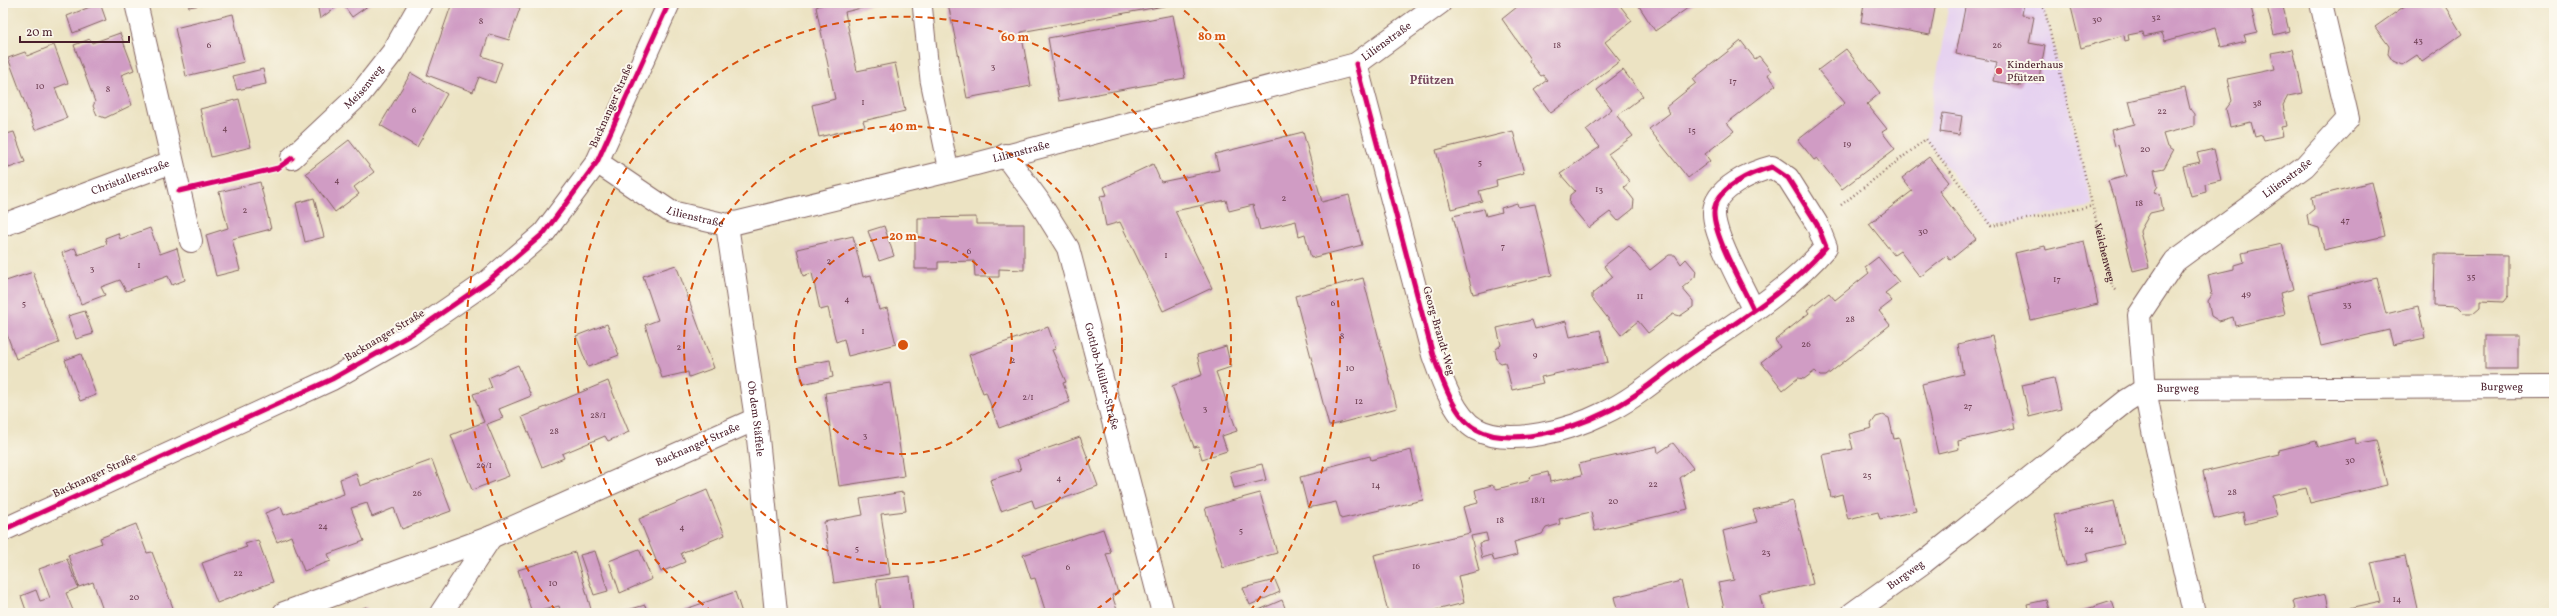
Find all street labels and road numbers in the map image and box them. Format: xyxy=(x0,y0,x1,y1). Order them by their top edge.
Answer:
street label: Lilienstraße xyxy=(1359,19,1415,65)
street label: Backnanger Straße xyxy=(587,61,637,151)
street label: Meisenweg xyxy=(341,62,387,113)
street label: Lilienstraße xyxy=(991,137,1051,167)
street label: Lilienstraße xyxy=(2260,155,2316,202)
street label: Christallerstraße xyxy=(89,156,172,199)
street label: Lilienstraße xyxy=(663,203,725,231)
street label: Veilchenweg xyxy=(2089,222,2118,284)
street label: Georg-Brandt-Weg xyxy=(1418,285,1458,378)
street label: Backnanger Straße xyxy=(342,306,428,366)
street label: Gottlob-Müller-Straße xyxy=(1080,321,1123,432)
street label: Ob dem Stäffele xyxy=(743,380,767,457)
street label: Burgweg xyxy=(2480,380,2523,395)
street label: Burgweg xyxy=(2156,381,2199,396)
street label: Backnanger Straße xyxy=(653,419,743,470)
street label: Backnanger Straße xyxy=(51,450,139,502)
street label: Burgweg xyxy=(1884,556,1928,594)

